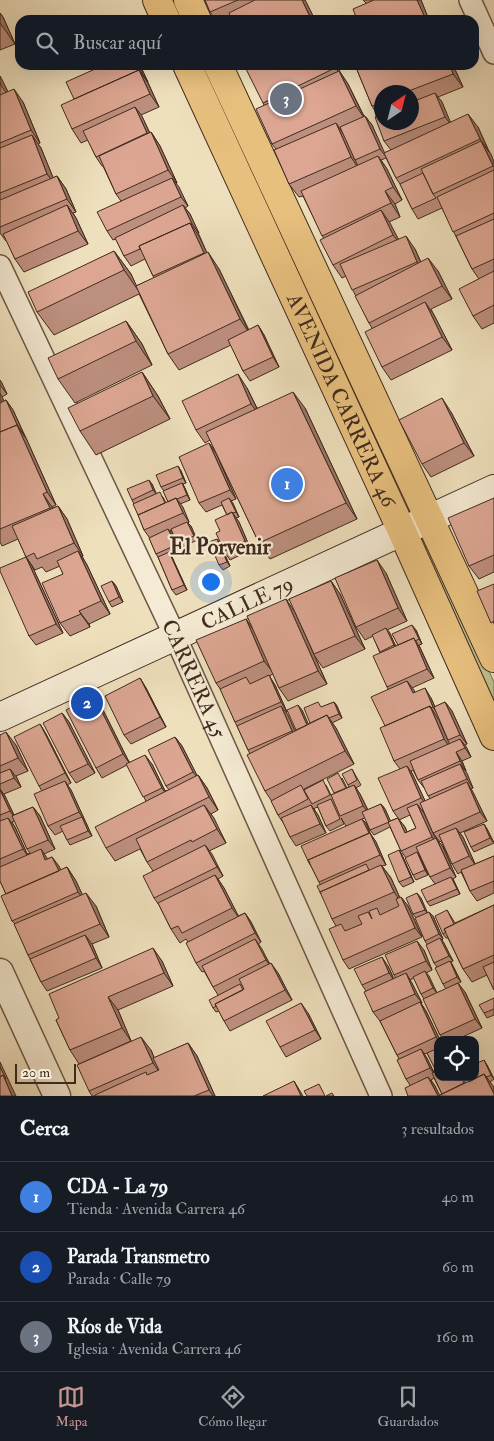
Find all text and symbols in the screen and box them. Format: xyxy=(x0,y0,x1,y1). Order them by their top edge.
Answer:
search box xyxy=(15,15,479,70)
icon: search xyxy=(33,29,61,57)
text: Buscar aquí xyxy=(73,31,161,55)
pin: 3 xyxy=(270,80,302,118)
north arrow xyxy=(374,85,419,130)
street label: AVENIDA CARRERA 46 xyxy=(280,288,403,513)
pin: 1 xyxy=(271,465,303,503)
district label: El Porvenir xyxy=(169,533,271,561)
your location xyxy=(198,569,224,595)
street label: CALLE 79 xyxy=(196,570,298,636)
street label: CARRERA 45 xyxy=(156,615,233,743)
pin: 2 xyxy=(71,684,103,722)
map controls xyxy=(434,1036,479,1081)
button: locate xyxy=(434,1036,479,1081)
scale bar xyxy=(15,1061,76,1084)
text: 20 m xyxy=(22,1064,50,1081)
text: Cerca xyxy=(20,1115,69,1142)
text: 3 resultados xyxy=(401,1119,474,1139)
text: CDA - La 79 xyxy=(67,1175,168,1199)
text: 1 xyxy=(33,1187,39,1207)
text: 40 m xyxy=(441,1187,474,1207)
text: Tienda · Avenida Carrera 46 xyxy=(67,1199,245,1219)
text: Parada Transmetro xyxy=(67,1245,210,1269)
text: 2 xyxy=(32,1257,40,1277)
text: 60 m xyxy=(442,1257,474,1277)
text: Parada · Calle 79 xyxy=(67,1269,171,1289)
text: Ríos de Vida xyxy=(67,1315,162,1339)
text: 3 xyxy=(33,1327,39,1347)
text: 160 m xyxy=(436,1327,474,1347)
text: Iglesia · Avenida Carrera 46 xyxy=(67,1339,241,1359)
tab: Mapa xyxy=(55,1383,87,1430)
tab: Cómo llegar xyxy=(198,1383,267,1430)
tab: Guardados xyxy=(378,1383,439,1430)

